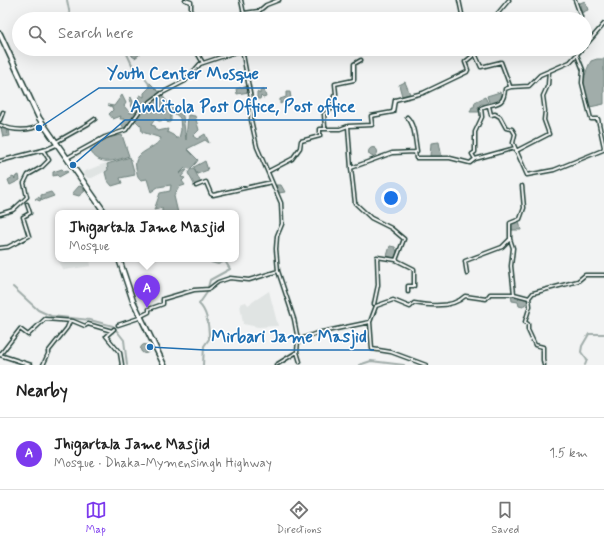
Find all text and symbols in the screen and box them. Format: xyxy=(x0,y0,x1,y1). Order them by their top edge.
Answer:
search box xyxy=(12,12,592,56)
icon: search xyxy=(26,23,48,45)
text: Search here xyxy=(58,24,134,44)
callout: Youth Center Mosque xyxy=(99,59,267,88)
text: Youth Center Mosque xyxy=(107,63,259,85)
callout: Amlitola Post Office, Post office xyxy=(125,91,362,120)
text: Amlitola Post Office, Post office xyxy=(131,96,356,118)
your location xyxy=(381,188,401,208)
popup xyxy=(55,210,239,262)
text: Jhigartala Jame Masjid xyxy=(69,218,225,238)
text: Mosque xyxy=(69,238,110,255)
pin: A xyxy=(134,275,160,308)
callout: Mirbari Jame Masjid xyxy=(205,321,374,350)
text: Mirbari Jame Masjid xyxy=(211,326,367,349)
text: Nearby xyxy=(16,380,68,402)
text: Jhigartala Jame Masjid xyxy=(54,435,210,455)
text: A xyxy=(25,445,33,462)
text: 1.5 km xyxy=(549,445,588,462)
text: Mosque · Dhaka-Mymensingh Highway xyxy=(54,455,272,472)
tab: Map xyxy=(85,499,107,537)
tab: Directions xyxy=(276,499,322,537)
tab: Saved xyxy=(491,499,519,537)

